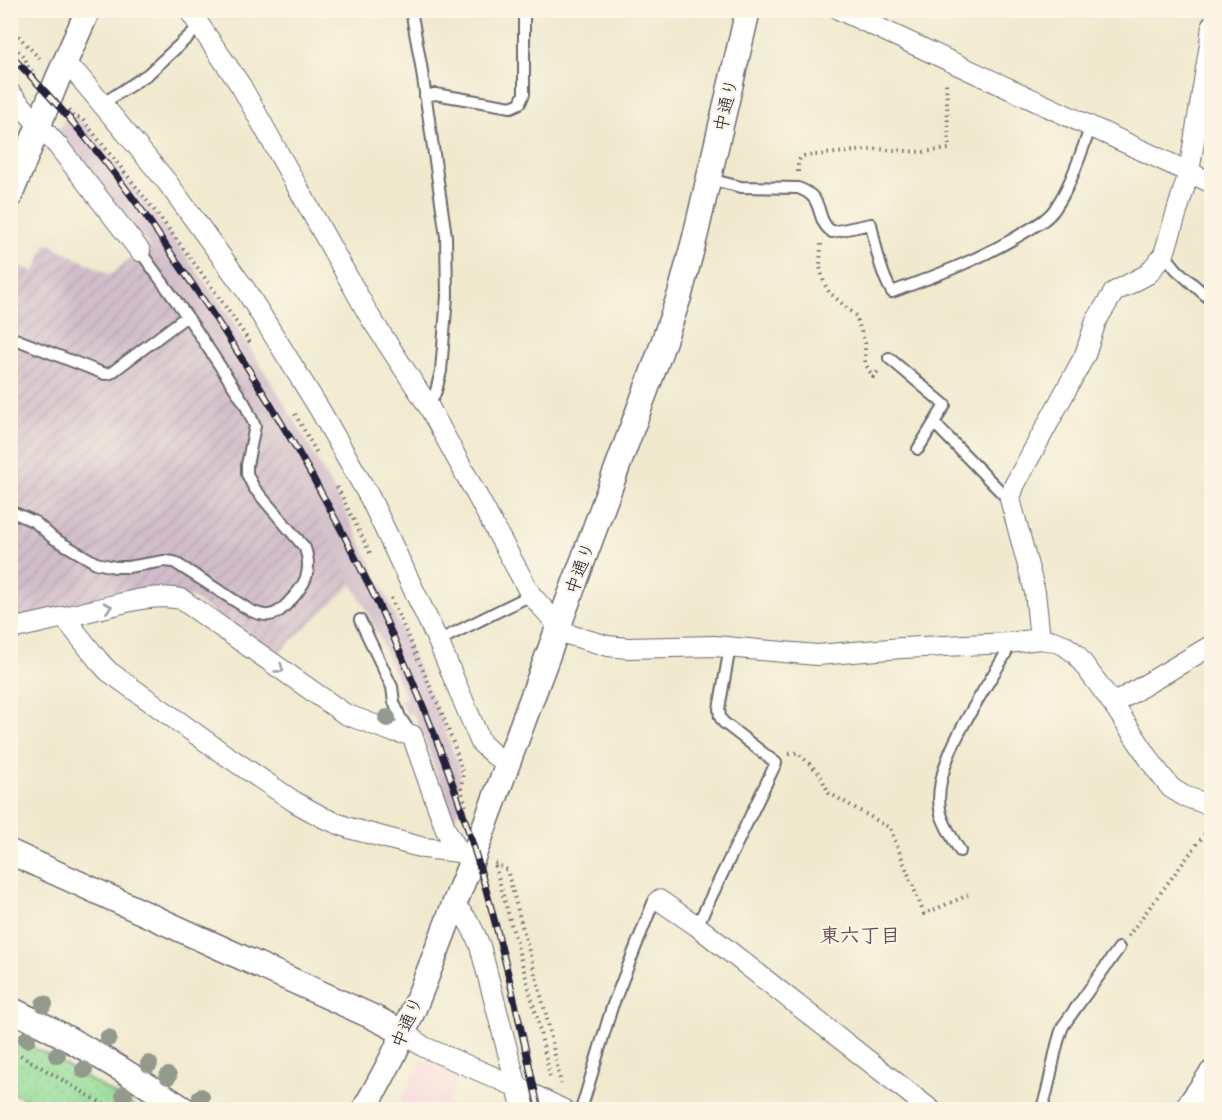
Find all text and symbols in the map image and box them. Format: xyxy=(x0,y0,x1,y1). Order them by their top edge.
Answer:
street label: 中通り xyxy=(710,76,743,134)
street label: 中通り xyxy=(561,539,600,597)
one-way arrow xyxy=(103,601,113,614)
one-way arrow xyxy=(274,662,285,673)
district label: 東六丁目 xyxy=(820,924,900,948)
street label: 中通り xyxy=(387,993,428,1051)

